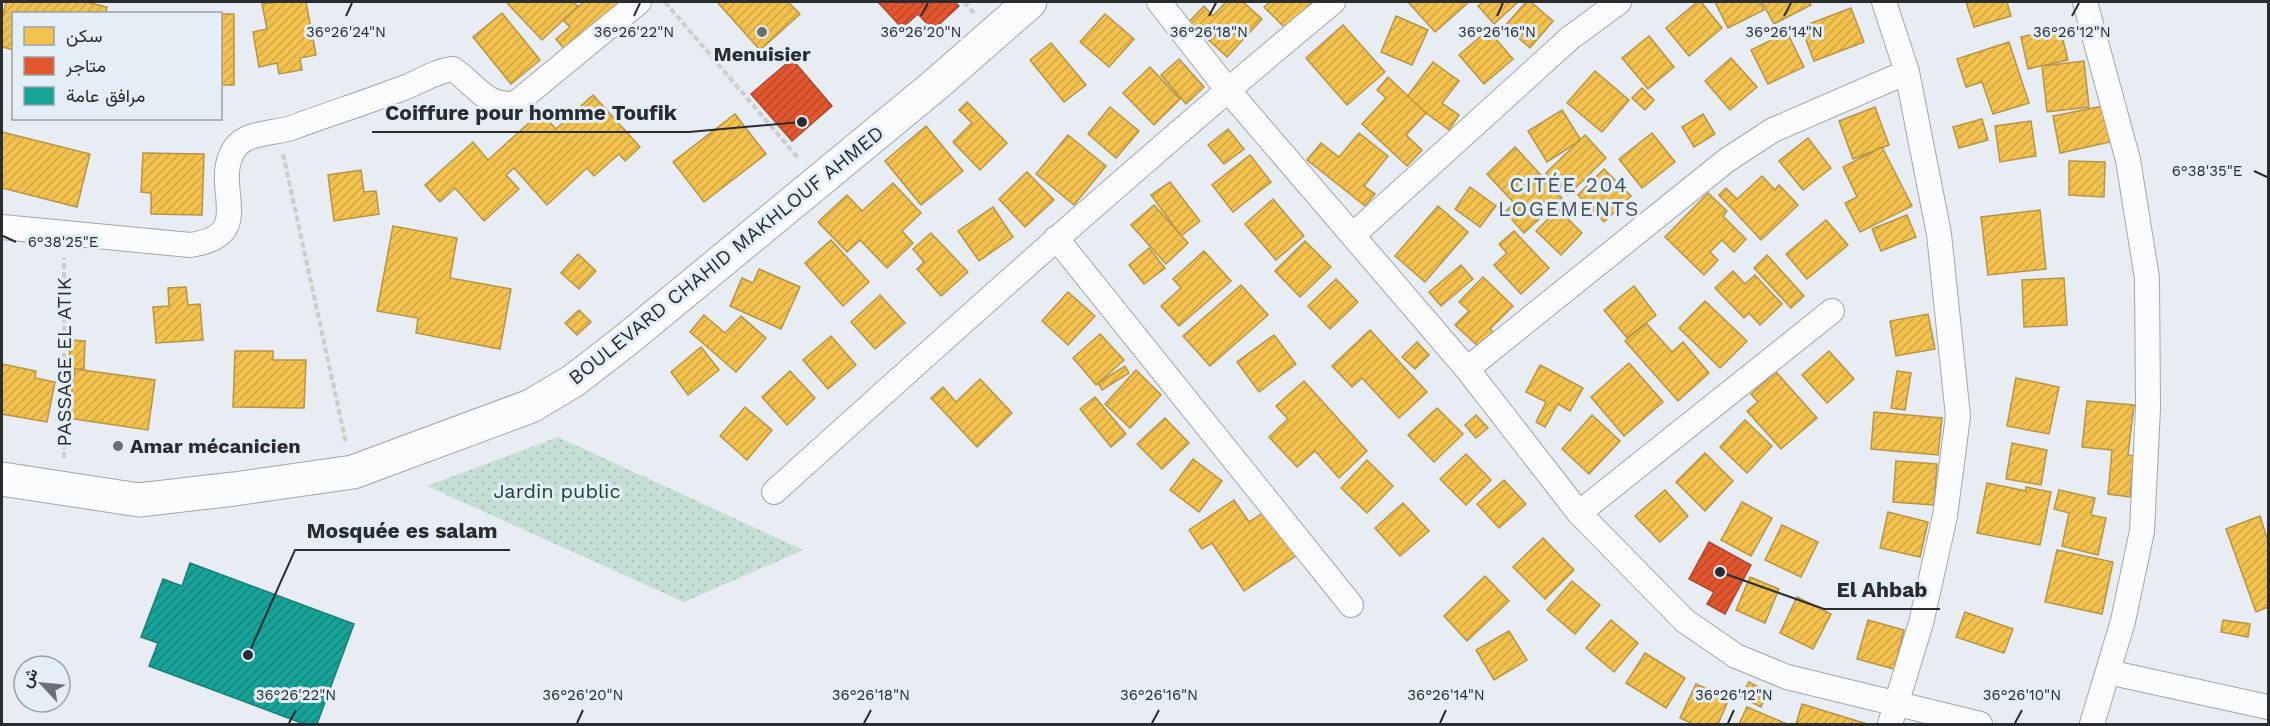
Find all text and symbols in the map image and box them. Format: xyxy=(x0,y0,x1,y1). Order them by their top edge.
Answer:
legend xyxy=(12,12,222,120)
text: 36°26'24"N xyxy=(306,23,386,41)
text: 36°26'22"N xyxy=(594,23,674,41)
text: 36°26'20"N xyxy=(880,23,962,41)
text: 36°26'18"N xyxy=(1170,23,1248,41)
text: 36°26'16"N xyxy=(1458,23,1536,41)
text: 36°26'14"N xyxy=(1745,23,1823,41)
text: 36°26'12"N xyxy=(2033,23,2111,41)
text: سكن xyxy=(66,25,102,47)
marker: Menuisier xyxy=(755,25,769,39)
place label: Menuisier xyxy=(714,42,811,66)
text: متاجر xyxy=(65,55,106,77)
text: مرافق عامة xyxy=(66,85,145,107)
callout: Coiffure pour homme Toufik xyxy=(372,93,689,132)
text: Coiffure pour homme Toufik xyxy=(385,100,678,125)
street label: BOULEVARD CHAHID MAKHLOUF AHMED xyxy=(564,120,888,390)
text: 6°38'35"E xyxy=(2172,162,2242,180)
district label: CITÉE 204 LOGEMENTS xyxy=(1498,172,1640,221)
text: 6°38'25"E xyxy=(28,233,98,251)
street label: PASSAGE EL ATIK xyxy=(52,277,76,447)
place label: Amar mécanicien xyxy=(130,434,301,458)
marker: Amar mécanicien xyxy=(111,439,125,453)
park label: Jardin public xyxy=(493,479,621,503)
callout: Mosquée es salam xyxy=(295,511,510,550)
text: Mosquée es salam xyxy=(307,518,497,543)
callout: El Ahbab xyxy=(1824,570,1940,609)
text: El Ahbab xyxy=(1837,577,1928,602)
north arrow xyxy=(12,654,72,714)
text: ش xyxy=(16,665,42,690)
text: 36°26'22"N xyxy=(256,686,336,704)
text: 36°26'20"N xyxy=(542,686,624,704)
text: 36°26'18"N xyxy=(832,686,910,704)
text: 36°26'16"N xyxy=(1120,686,1198,704)
text: 36°26'14"N xyxy=(1407,686,1485,704)
text: 36°26'12"N xyxy=(1695,686,1773,704)
text: 36°26'10"N xyxy=(1983,686,2061,704)

